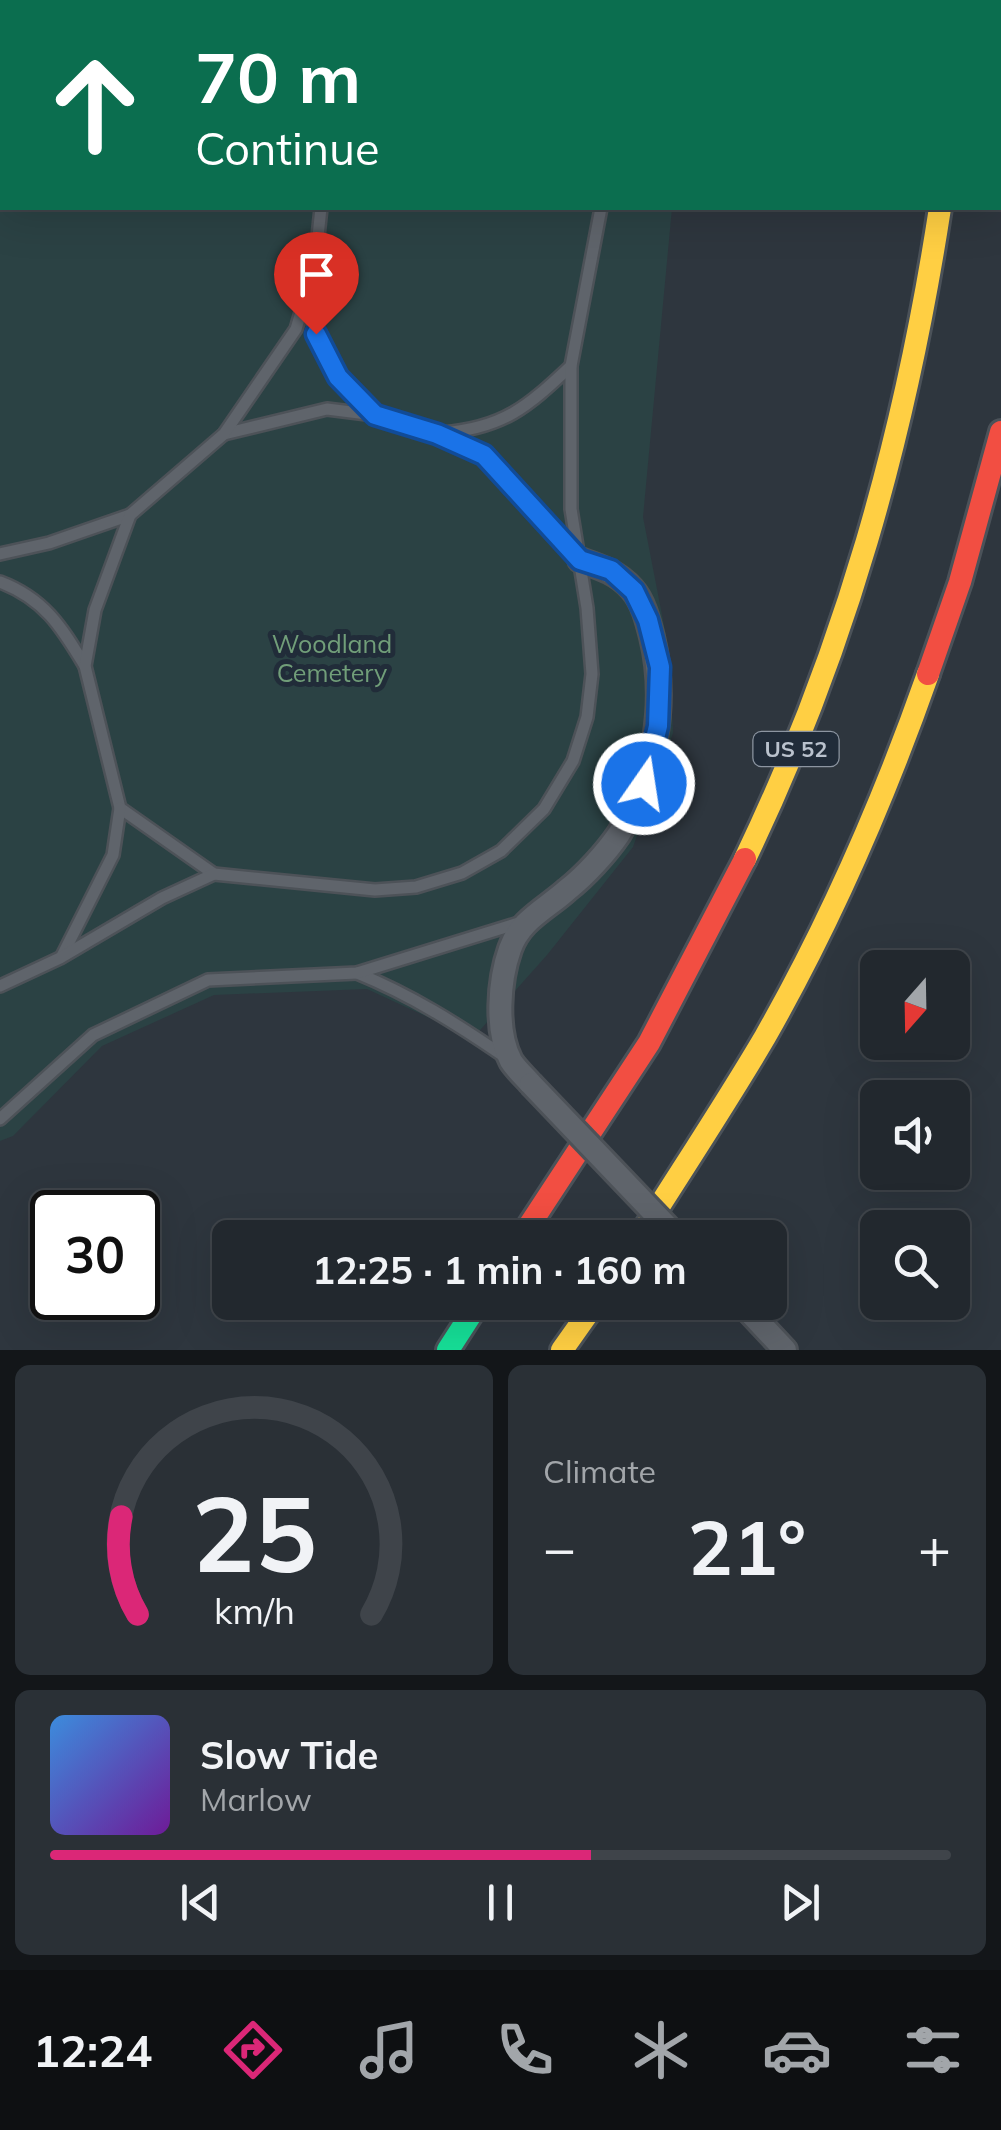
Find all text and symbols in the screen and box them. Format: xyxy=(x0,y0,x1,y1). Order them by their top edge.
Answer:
text: 70 m xyxy=(195,33,361,121)
icon: ahead xyxy=(30,40,160,170)
text: Continue xyxy=(195,120,380,176)
pin xyxy=(274,232,359,335)
icon: arrive xyxy=(289,247,344,302)
park label: Woodland Cemetery xyxy=(272,628,392,688)
position arrow xyxy=(592,732,696,836)
road number: US 52 xyxy=(754,732,838,766)
north arrow xyxy=(860,950,970,1060)
map controls xyxy=(860,950,970,1320)
button: sound xyxy=(860,1080,970,1190)
speed limit sign: 30 xyxy=(30,1190,160,1320)
button: search xyxy=(860,1210,970,1320)
text: 12:25 · 1 min · 160 m xyxy=(312,1246,687,1294)
text: Climate xyxy=(543,1451,656,1491)
text: 25 xyxy=(192,1467,316,1598)
text: 21° xyxy=(688,1500,806,1594)
text: − xyxy=(543,1513,576,1582)
text: + xyxy=(918,1513,951,1582)
text: km/h xyxy=(214,1588,294,1633)
text: Slow Tide xyxy=(200,1731,378,1779)
text: Marlow xyxy=(200,1779,312,1819)
icon: previous xyxy=(173,1875,228,1930)
icon: pause xyxy=(473,1875,528,1930)
icon: next xyxy=(773,1875,828,1930)
icon: directions xyxy=(218,2015,288,2085)
icon: music xyxy=(354,2015,424,2085)
icon: phone xyxy=(490,2015,560,2085)
icon: climate xyxy=(626,2015,696,2085)
icon: car xyxy=(762,2015,832,2085)
icon: filters xyxy=(898,2015,968,2085)
text: 12:24 xyxy=(33,2022,152,2078)

